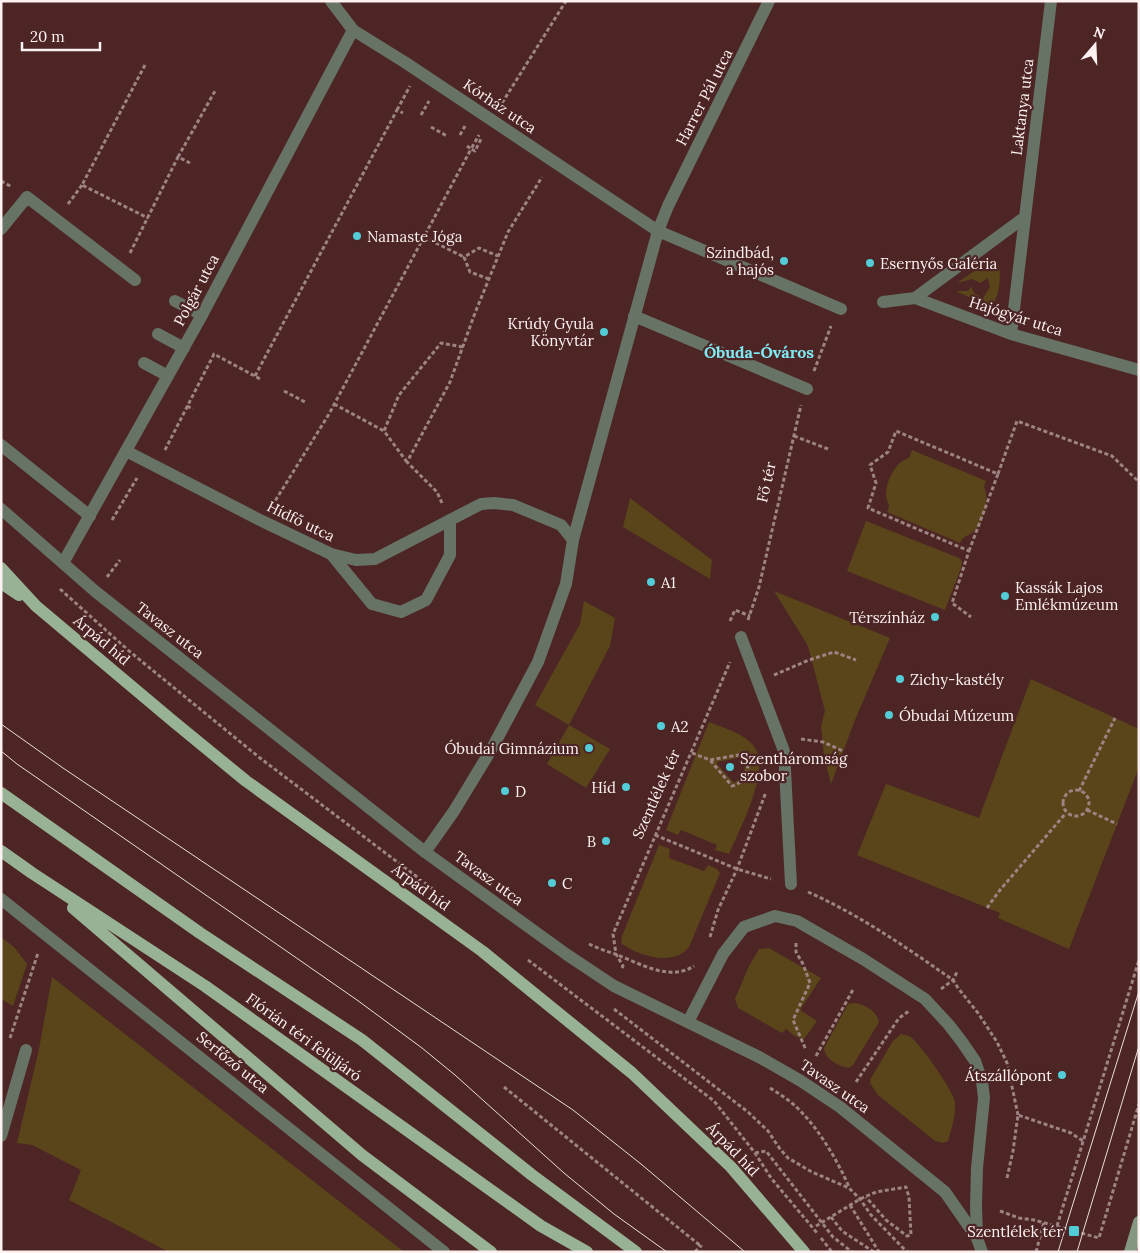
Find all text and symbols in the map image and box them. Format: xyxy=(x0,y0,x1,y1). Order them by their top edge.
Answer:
scale bar xyxy=(22,20,100,52)
north arrow xyxy=(1070,20,1120,70)
text: N xyxy=(1091,22,1107,43)
text: 20 m xyxy=(30,27,65,46)
street label: Harrer Pál utca xyxy=(671,45,737,149)
street label: Laktanya utca xyxy=(1007,57,1037,156)
street label: Kórház utca xyxy=(460,75,540,138)
place label: Namaste Jóga xyxy=(367,227,463,246)
marker: Namaste Jóga xyxy=(351,230,363,242)
place label: Szindbád, a hajós xyxy=(706,243,774,279)
street label: Polgár utca xyxy=(169,251,223,329)
place label: Esernyős Galéria xyxy=(880,254,997,273)
marker: Szindbád, a hajós xyxy=(778,255,790,267)
marker: Esernyős Galéria xyxy=(864,257,876,269)
street label: Hajógyár utca xyxy=(967,292,1065,340)
place label: Krúdy Gyula Könyvtár xyxy=(507,314,594,350)
marker: Krúdy Gyula Könyvtár xyxy=(598,326,610,338)
district label: Óbuda-Óváros xyxy=(704,342,814,362)
street label: Fő tér xyxy=(752,459,780,504)
street label: Hídfő utca xyxy=(264,496,338,546)
place label: A1 xyxy=(660,573,676,592)
marker: A1 xyxy=(645,576,657,588)
place label: Kassák Lajos Emlékmúzeum xyxy=(1015,578,1118,614)
marker: Kassák Lajos Emlékmúzeum xyxy=(999,590,1011,602)
street label: Tavasz utca xyxy=(132,598,208,663)
place label: Térszínház xyxy=(849,608,925,627)
street label: Árpád híd xyxy=(69,610,134,669)
marker: Térszínház xyxy=(929,611,941,623)
place label: Zichy-kastély xyxy=(910,670,1004,689)
marker: Zichy-kastély xyxy=(894,673,906,685)
place label: Óbudai Múzeum xyxy=(899,706,1014,725)
marker: Óbudai Múzeum xyxy=(883,709,895,721)
place label: A2 xyxy=(670,717,689,736)
marker: A2 xyxy=(655,720,667,732)
place label: Óbudai Gimnázium xyxy=(444,739,579,758)
marker: Óbudai Gimnázium xyxy=(583,742,595,754)
street label: Szentlélek tér xyxy=(628,746,684,842)
place label: Szentháromság szobor xyxy=(740,749,848,785)
marker: Szentháromság szobor xyxy=(724,761,736,773)
place label: Híd xyxy=(591,778,616,797)
marker: Híd xyxy=(620,781,632,793)
place label: D xyxy=(515,782,526,801)
marker: D xyxy=(499,785,511,797)
place label: B xyxy=(587,832,596,851)
marker: B xyxy=(600,835,612,847)
street label: Tavasz utca xyxy=(451,847,528,910)
street label: Árpád híd xyxy=(387,859,454,915)
place label: C xyxy=(562,874,573,893)
marker: C xyxy=(546,877,558,889)
street label: Flórián téri felüljáró xyxy=(242,989,366,1085)
street label: Serfőző utca xyxy=(193,1027,273,1097)
street label: Tavasz utca xyxy=(796,1055,874,1117)
place label: Átszállópont xyxy=(964,1066,1052,1085)
marker: Átszállópont xyxy=(1056,1069,1068,1081)
street label: Árpád híd xyxy=(702,1117,763,1180)
place label: Szentlélek tér xyxy=(967,1222,1063,1241)
marker: Szentlélek tér xyxy=(1067,1224,1081,1238)

